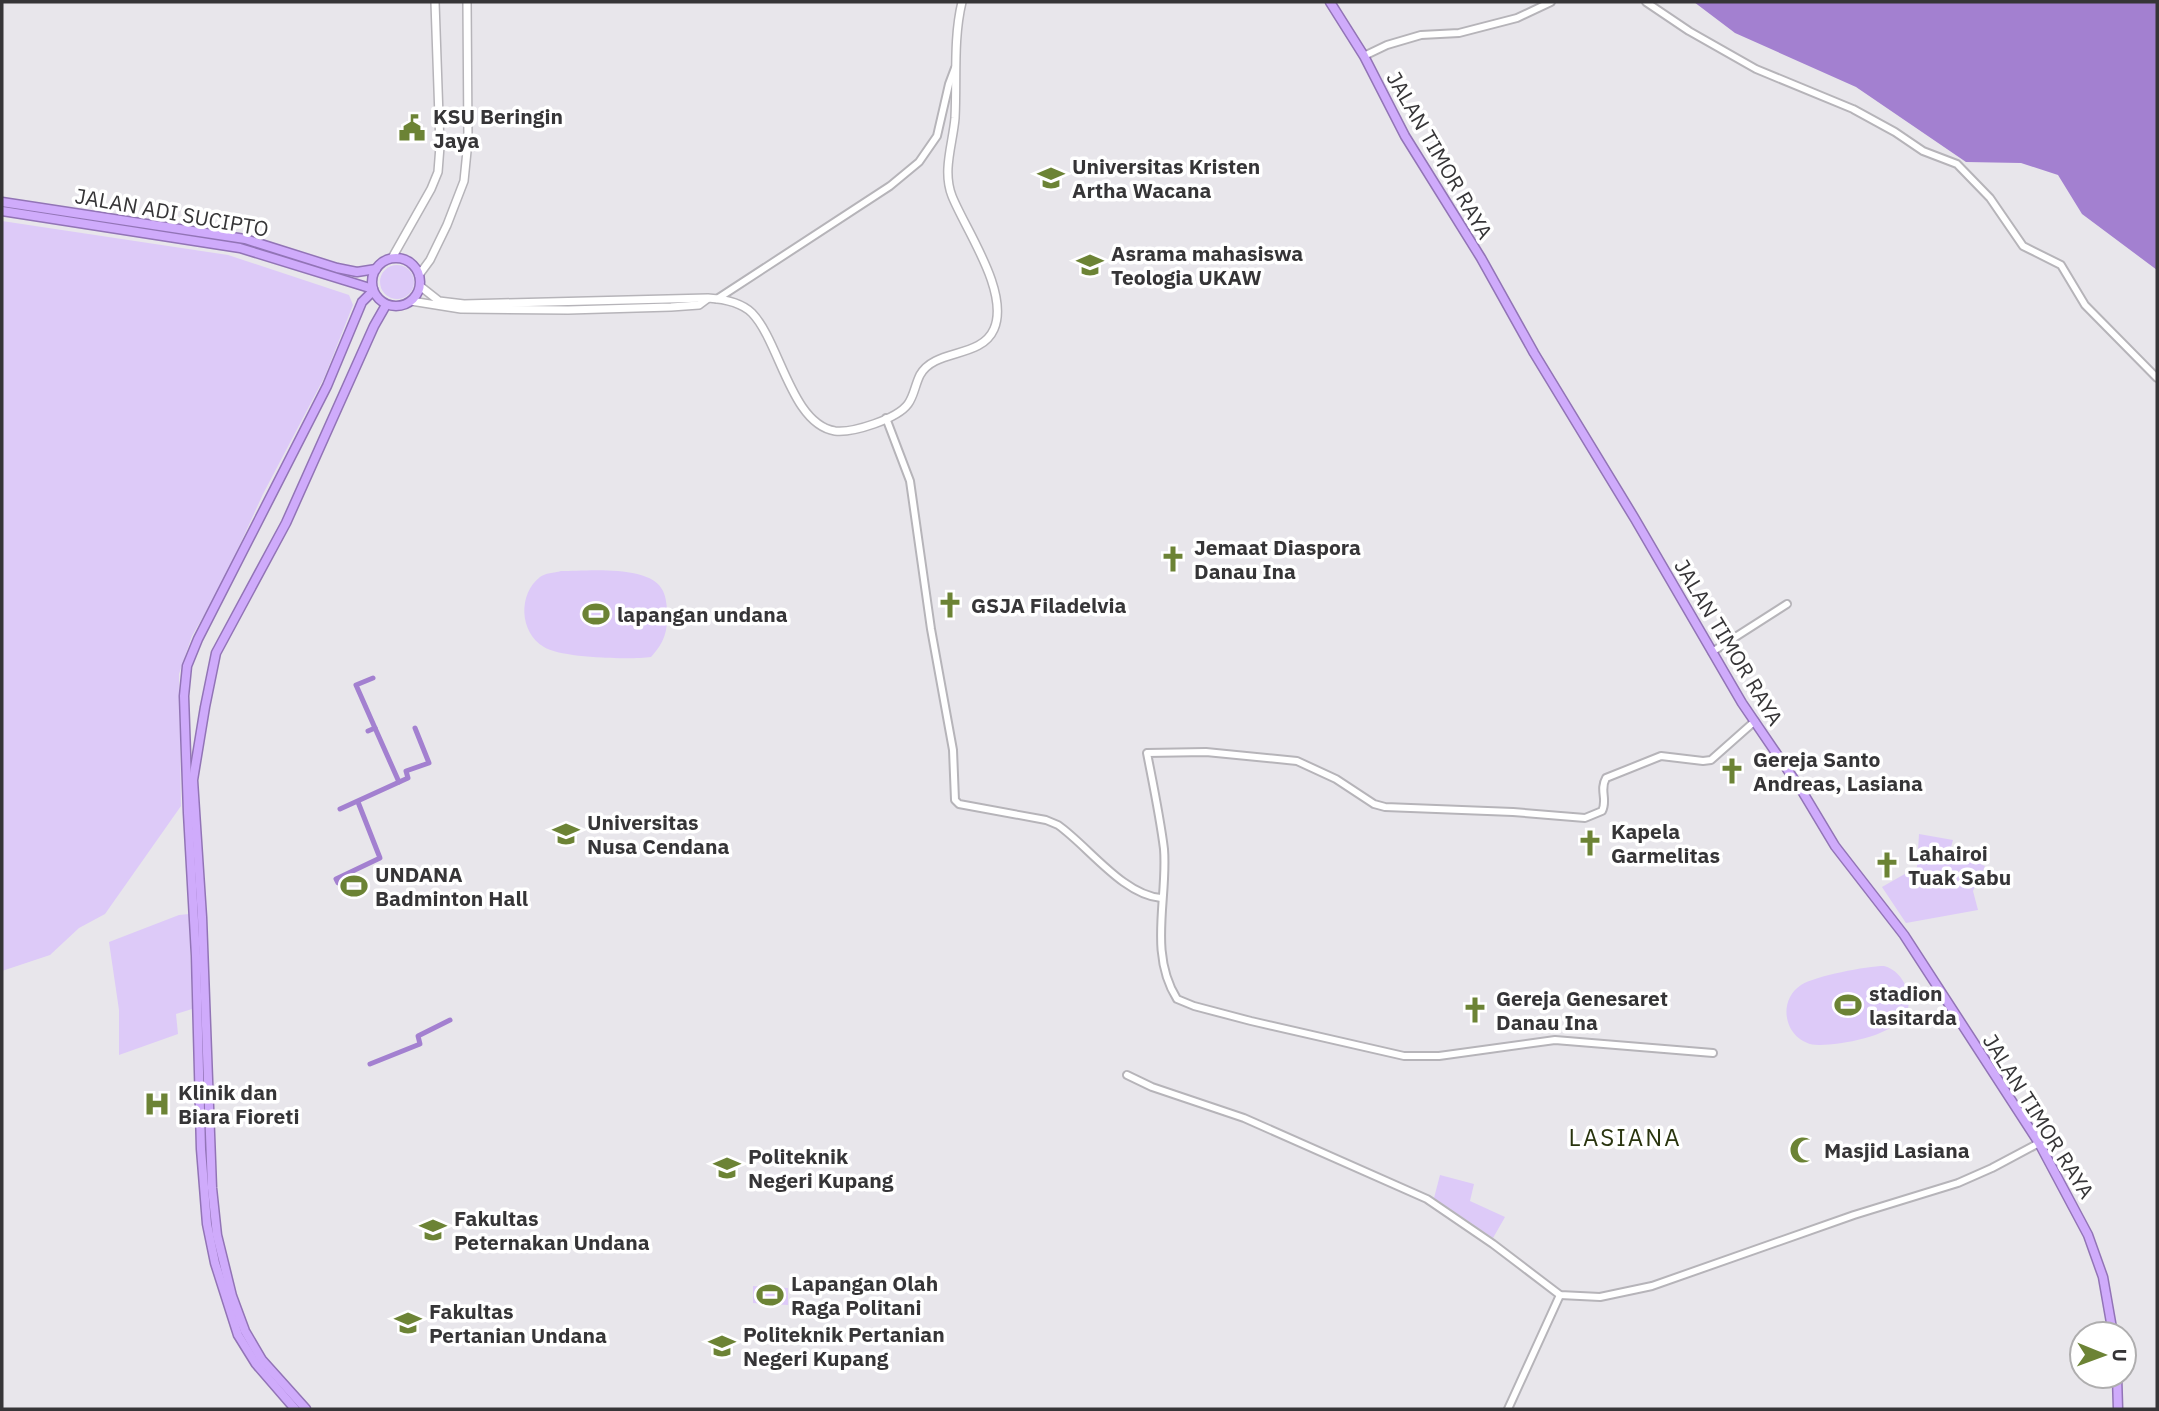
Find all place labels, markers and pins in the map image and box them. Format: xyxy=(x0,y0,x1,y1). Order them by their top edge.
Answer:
place label: KSU Beringin Jaya xyxy=(433,102,563,154)
public building icon: KSU Beringin Jaya xyxy=(397,113,427,143)
place label: Universitas Kristen Artha Wacana xyxy=(1072,152,1260,204)
school or university icon: Universitas Kristen Artha Wacana xyxy=(1036,163,1066,193)
place label: Asrama mahasiswa Teologia UKAW xyxy=(1111,239,1303,291)
school or university icon: Asrama mahasiswa Teologia UKAW xyxy=(1075,250,1105,280)
place label: Jemaat Diaspora Danau Ina xyxy=(1194,533,1361,585)
church icon: Jemaat Diaspora Danau Ina xyxy=(1158,544,1188,574)
church icon: GSJA Filadelvia xyxy=(935,590,965,620)
place label: GSJA Filadelvia xyxy=(971,591,1127,619)
sports icon: lapangan undana xyxy=(581,599,611,629)
place label: lapangan undana xyxy=(617,600,788,628)
place label: Gereja Santo Andreas, Lasiana xyxy=(1753,745,1923,797)
church icon: Gereja Santo Andreas, Lasiana xyxy=(1717,756,1747,786)
place label: Universitas Nusa Cendana xyxy=(587,808,729,860)
place label: Kapela Garmelitas xyxy=(1611,817,1720,869)
school or university icon: Universitas Nusa Cendana xyxy=(551,819,581,849)
church icon: Kapela Garmelitas xyxy=(1575,828,1605,858)
place label: Lahairoi Tuak Sabu xyxy=(1908,839,2011,891)
church icon: Lahairoi Tuak Sabu xyxy=(1872,850,1902,880)
place label: UNDANA Badminton Hall xyxy=(375,860,528,912)
sports icon: UNDANA Badminton Hall xyxy=(339,871,369,901)
place label: stadion lasitarda xyxy=(1869,979,1957,1031)
place label: Gereja Genesaret Danau Ina xyxy=(1496,984,1668,1036)
sports icon: stadion lasitarda xyxy=(1833,990,1863,1020)
church icon: Gereja Genesaret Danau Ina xyxy=(1460,995,1490,1025)
place label: Klinik dan Biara Fioreti xyxy=(178,1078,299,1130)
hospital icon: Klinik dan Biara Fioreti xyxy=(142,1089,172,1119)
mosque icon: Masjid Lasiana xyxy=(1788,1135,1818,1165)
place label: Masjid Lasiana xyxy=(1824,1136,1970,1164)
place label: Politeknik Negeri Kupang xyxy=(748,1142,894,1194)
school or university icon: Politeknik Negeri Kupang xyxy=(712,1153,742,1183)
place label: Fakultas Peternakan Undana xyxy=(454,1204,650,1256)
school or university icon: Fakultas Peternakan Undana xyxy=(418,1215,448,1245)
place label: Lapangan Olah Raga Politani xyxy=(791,1269,938,1321)
sports icon: Lapangan Olah Raga Politani xyxy=(755,1280,785,1310)
place label: Fakultas Pertanian Undana xyxy=(429,1297,607,1349)
school or university icon: Fakultas Pertanian Undana xyxy=(393,1308,423,1338)
place label: Politeknik Pertanian Negeri Kupang xyxy=(743,1320,945,1372)
school or university icon: Politeknik Pertanian Negeri Kupang xyxy=(707,1331,737,1361)

